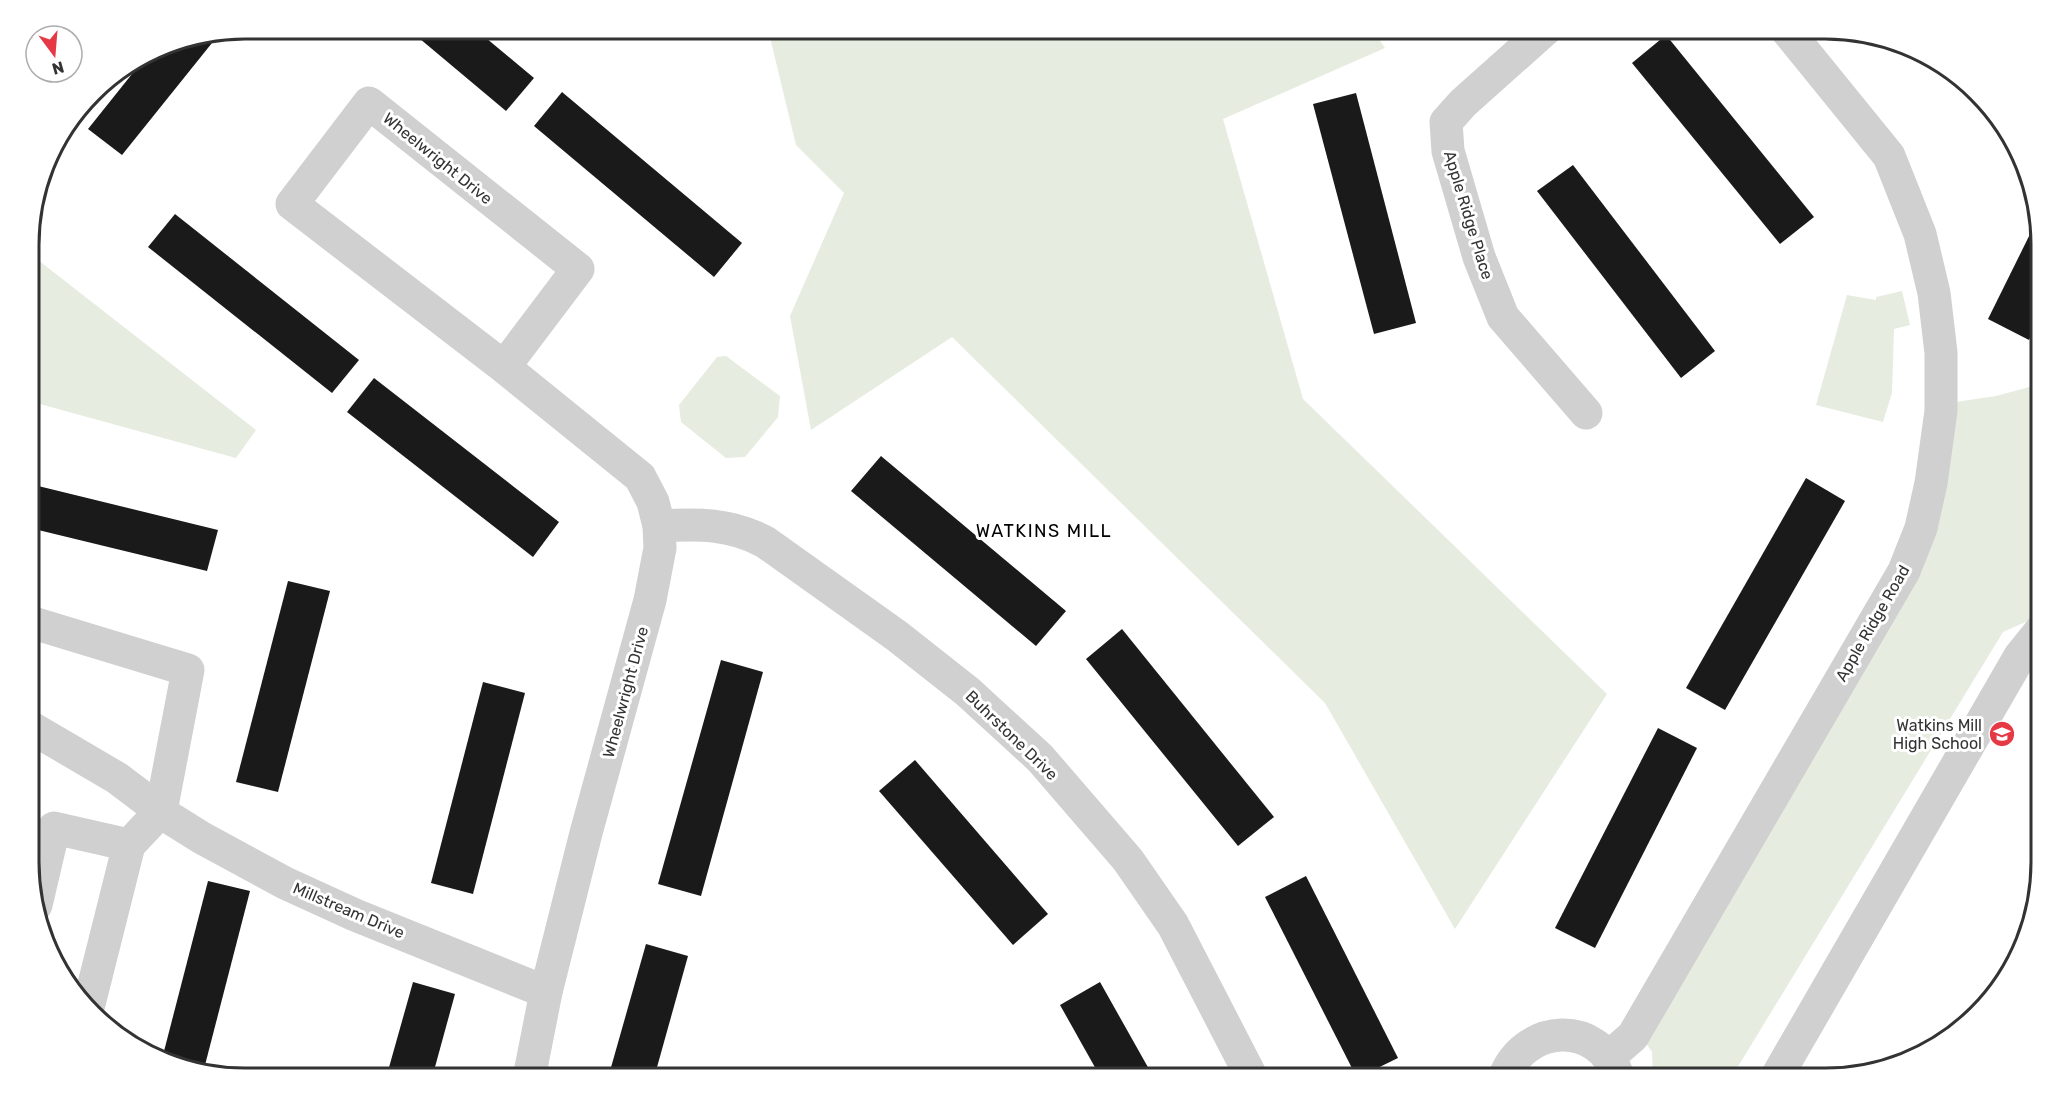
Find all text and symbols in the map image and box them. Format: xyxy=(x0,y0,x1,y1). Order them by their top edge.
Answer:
north arrow xyxy=(24,24,84,84)
text: N xyxy=(50,57,66,79)
street label: Wheelwright Drive xyxy=(379,109,496,208)
street label: Apple Ridge Place xyxy=(1440,148,1497,282)
district label: WATKINS MILL xyxy=(976,520,1112,542)
street label: Apple Ridge Road xyxy=(1832,562,1913,685)
street label: Wheelwright Drive xyxy=(599,624,652,760)
street label: Buhrstone Drive xyxy=(962,687,1062,784)
place label: Watkins Mill High School xyxy=(1893,716,1982,753)
school or university icon: Watkins Mill High School xyxy=(1987,719,2017,749)
street label: Millstream Drive xyxy=(290,878,407,942)

